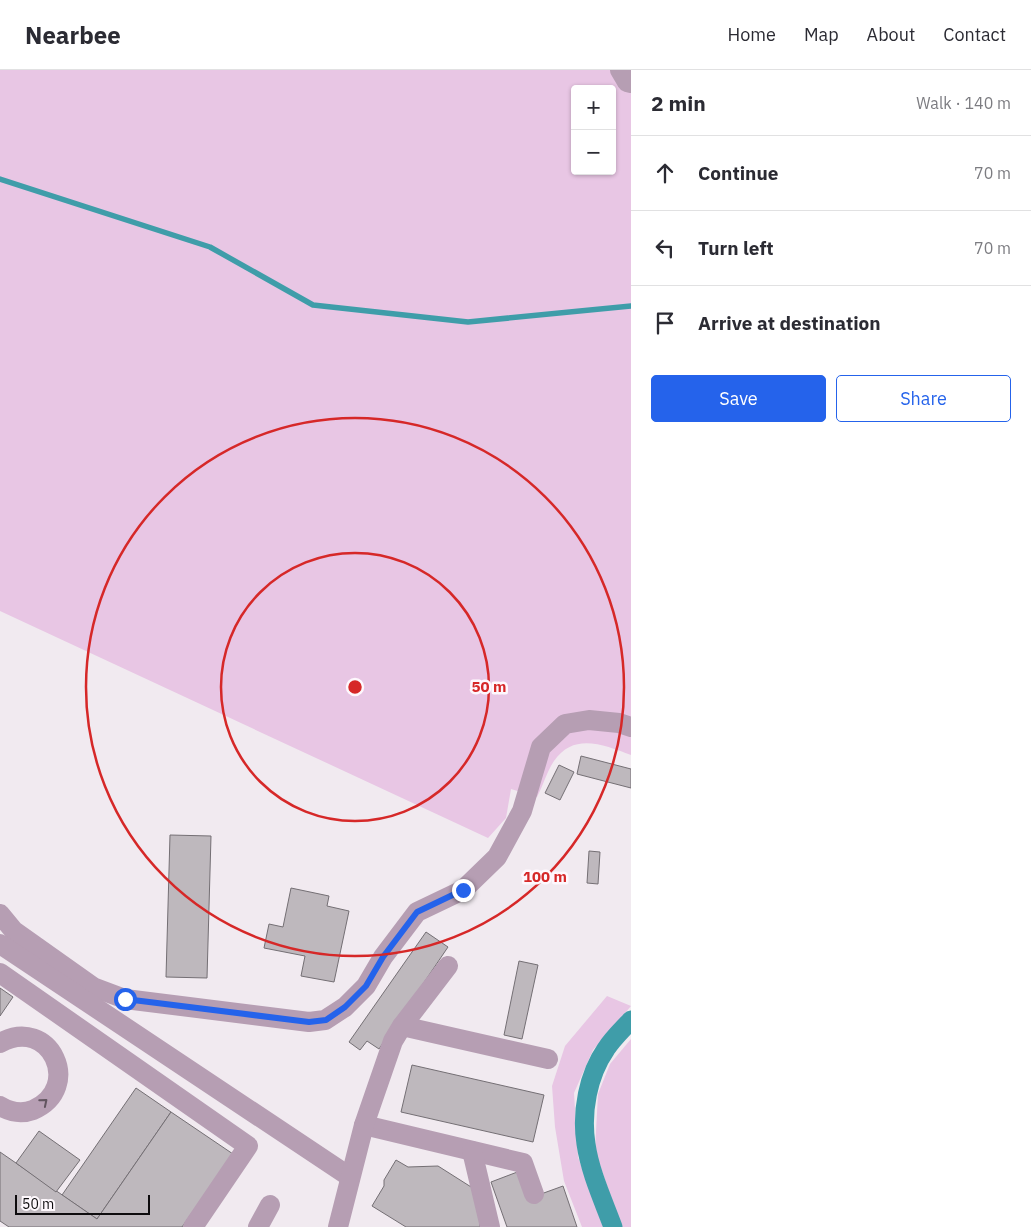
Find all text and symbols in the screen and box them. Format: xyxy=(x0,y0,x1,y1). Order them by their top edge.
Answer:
text: Nearbee xyxy=(25,19,121,51)
text: Home xyxy=(728,23,776,46)
text: Map xyxy=(804,23,839,46)
text: About xyxy=(867,23,915,46)
text: Contact xyxy=(943,23,1006,46)
map controls xyxy=(571,85,616,175)
button: + xyxy=(571,85,616,130)
text: 2 min xyxy=(651,89,706,117)
text: Walk · 140 m xyxy=(916,93,1011,113)
button: − xyxy=(571,130,616,175)
icon: ahead xyxy=(651,159,679,187)
text: Continue xyxy=(698,161,778,185)
text: 70 m xyxy=(974,163,1011,183)
icon: left xyxy=(651,234,679,262)
text: Turn left xyxy=(698,236,774,260)
text: 70 m xyxy=(974,238,1011,258)
icon: arrive xyxy=(651,309,679,337)
text: Arrive at destination xyxy=(698,311,881,335)
button: Save xyxy=(651,375,826,422)
button: Share xyxy=(836,375,1011,422)
text: 50 m xyxy=(472,677,506,696)
centre of rings xyxy=(346,678,364,696)
text: 100 m xyxy=(523,867,567,886)
route end xyxy=(452,879,475,902)
route start xyxy=(114,988,137,1011)
one-way arrow xyxy=(39,1099,48,1108)
scale bar xyxy=(15,1192,150,1215)
text: 50 m xyxy=(22,1195,54,1213)

